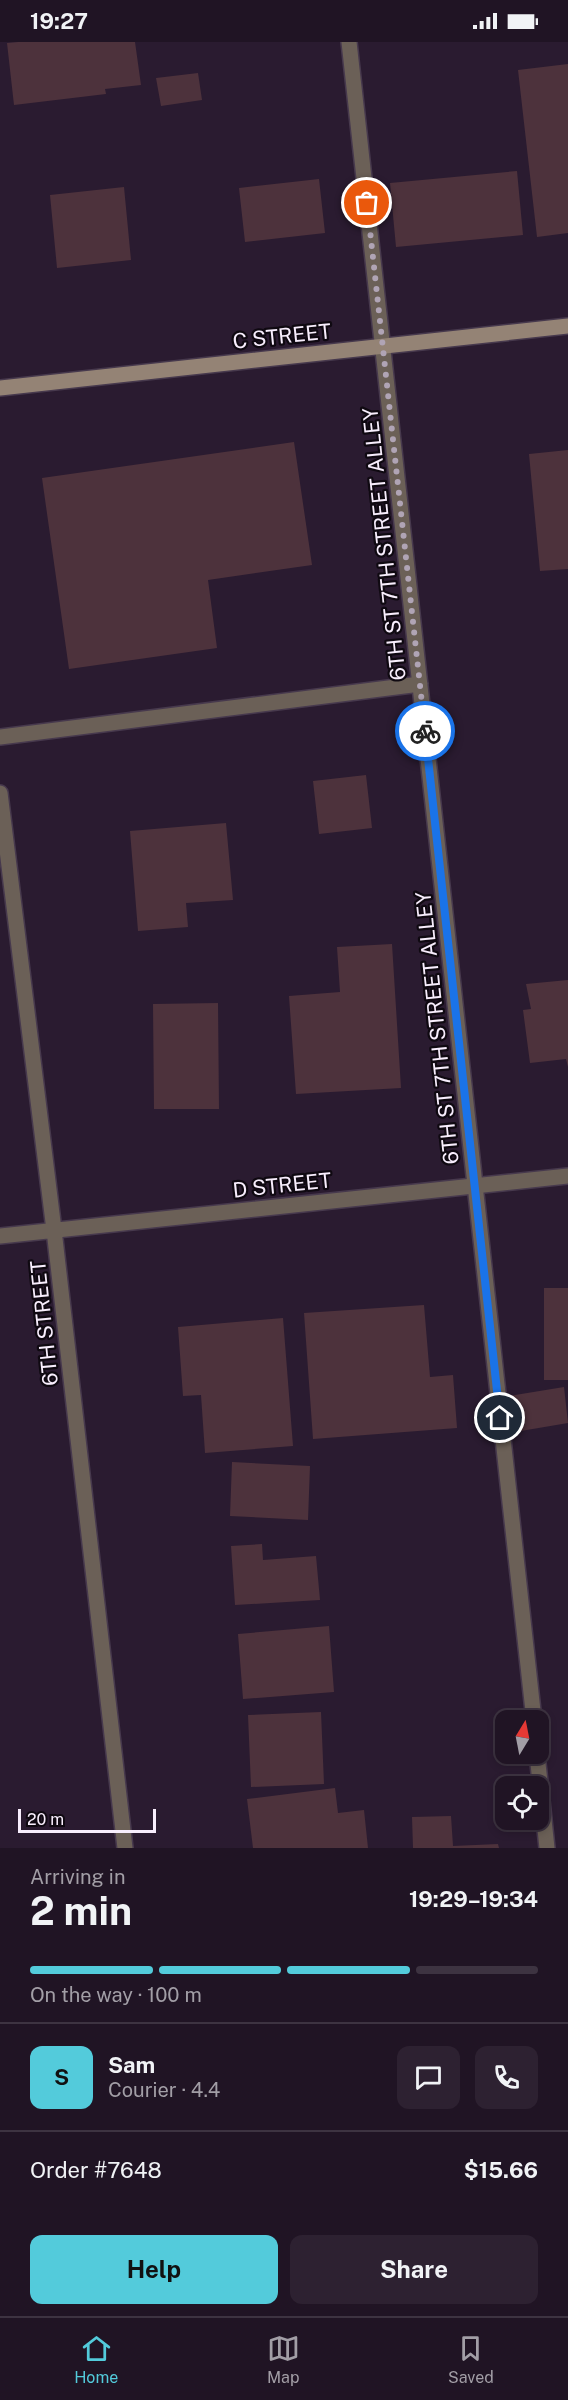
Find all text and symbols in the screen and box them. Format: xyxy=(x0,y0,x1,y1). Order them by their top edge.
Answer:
text: 19:27 xyxy=(30,8,88,34)
pin xyxy=(341,177,392,228)
icon: bag xyxy=(350,186,383,219)
street label: C STREET xyxy=(231,318,333,354)
street label: 6TH ST 7TH STREET ALLEY xyxy=(357,406,411,682)
courier xyxy=(395,701,455,761)
icon: bike xyxy=(409,715,442,748)
street label: 6TH ST 7TH STREET ALLEY xyxy=(410,890,464,1166)
street label: D STREET xyxy=(231,1167,333,1203)
street label: 6TH STREET xyxy=(25,1259,63,1387)
pin xyxy=(474,1392,525,1443)
icon: home xyxy=(483,1401,516,1434)
north arrow xyxy=(495,1710,549,1764)
map controls xyxy=(495,1710,549,1830)
button: locate xyxy=(495,1776,549,1830)
scale bar xyxy=(18,1806,156,1834)
text: 20 m xyxy=(27,1810,64,1829)
text: Arriving in xyxy=(30,1865,125,1889)
text: 19:29–19:34 xyxy=(409,1886,538,1912)
text: 2 min xyxy=(30,1888,132,1934)
text: On the way · 100 m xyxy=(30,1983,202,2007)
button: chat xyxy=(397,2046,460,2109)
button: phone xyxy=(475,2046,538,2109)
text: Sam xyxy=(108,2052,155,2078)
text: S xyxy=(54,2064,69,2090)
text: Courier · 4.4 xyxy=(108,2078,220,2102)
text: Order #7648 xyxy=(30,2157,162,2183)
text: $15.66 xyxy=(464,2157,538,2183)
button: Help xyxy=(30,2235,278,2304)
button: Share xyxy=(290,2235,538,2304)
tab: Home xyxy=(74,2332,118,2387)
tab: Map xyxy=(267,2332,300,2387)
tab: Saved xyxy=(448,2332,494,2387)

